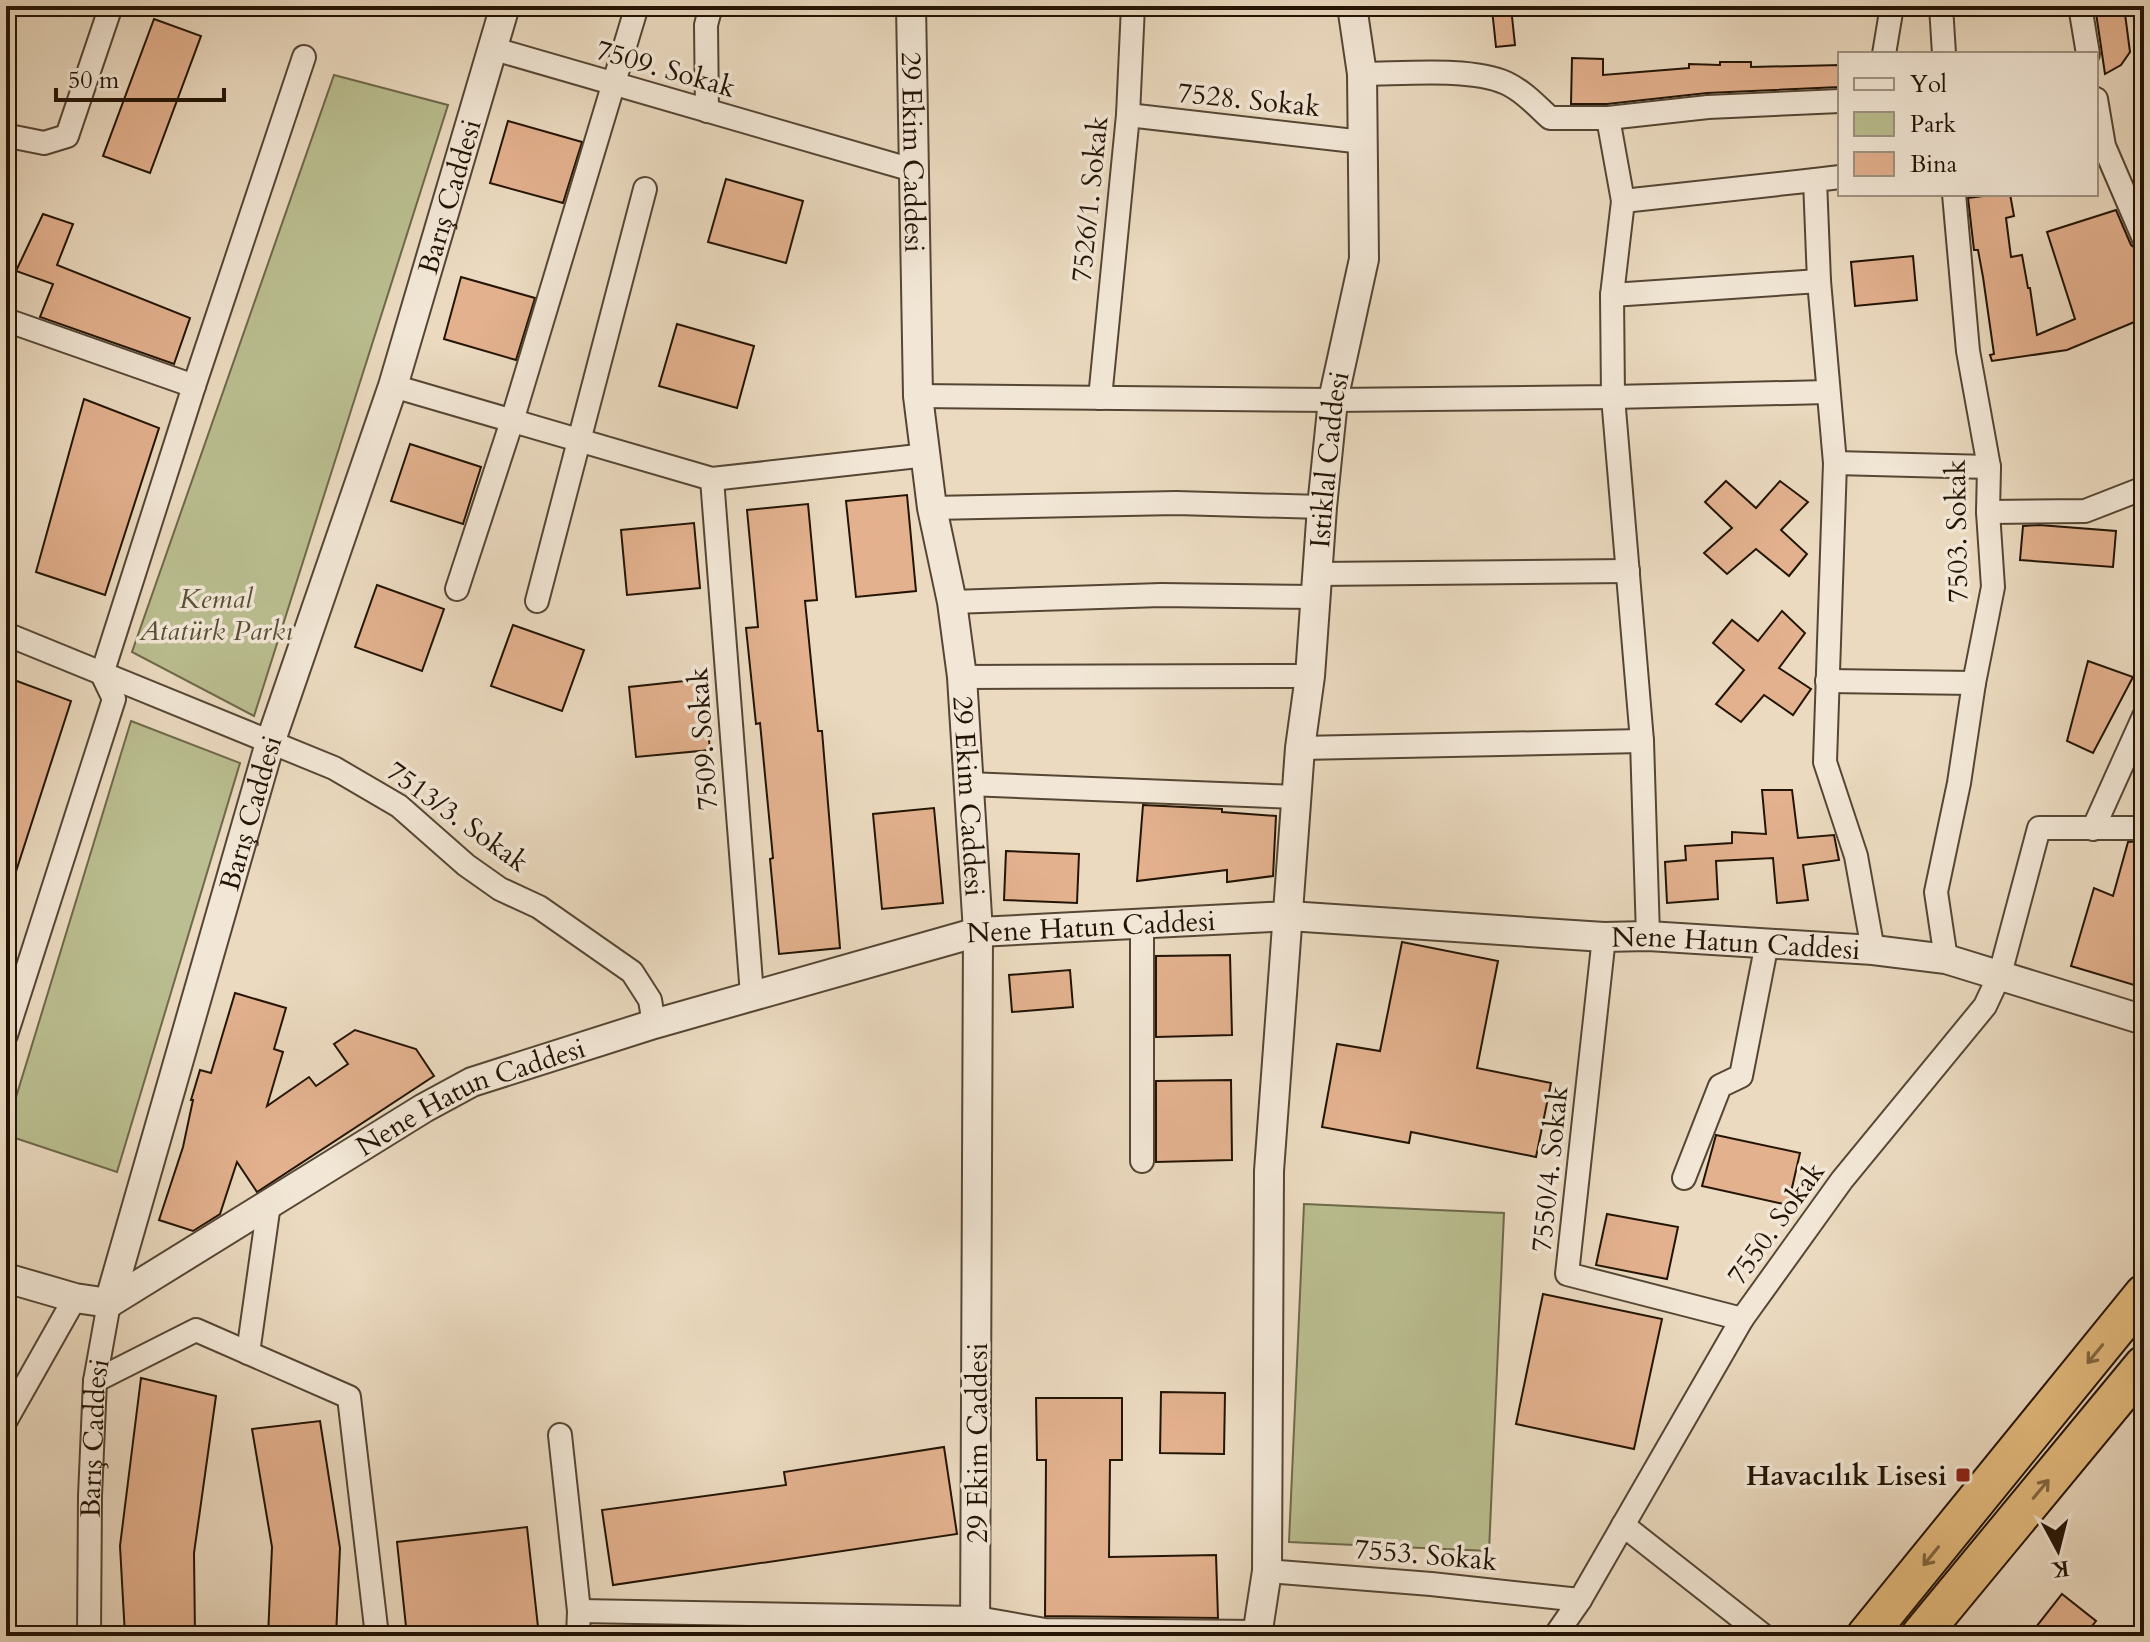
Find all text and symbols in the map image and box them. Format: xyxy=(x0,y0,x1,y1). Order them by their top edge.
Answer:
street label: 7509. Sokak xyxy=(592,31,740,107)
street label: 29 Ekim Caddesi xyxy=(892,51,933,253)
scale bar xyxy=(56,52,224,102)
legend xyxy=(1838,52,2098,196)
text: 50 m xyxy=(68,64,120,97)
text: Yol xyxy=(1910,68,1947,101)
street label: 7528. Sokak xyxy=(1176,74,1322,126)
text: Park xyxy=(1910,108,1956,141)
street label: 7526/1. Sokak xyxy=(1062,114,1118,284)
street label: Barış Caddesi xyxy=(409,115,491,278)
text: Bina xyxy=(1910,148,1958,181)
street label: Istiklal Caddesi xyxy=(1301,367,1359,549)
street label: 7503. Sokak xyxy=(1937,459,1977,603)
park label: Kemal Atatürk Parkı xyxy=(138,580,293,650)
street label: 7509. Sokak xyxy=(679,666,727,812)
street label: 29 Ekim Caddesi xyxy=(943,695,994,898)
street label: Barış Caddesi xyxy=(211,730,291,895)
street label: 7513/3. Sokak xyxy=(379,752,536,881)
street label: Nene Hatun Caddesi xyxy=(966,902,1217,953)
street label: Nene Hatun Caddesi xyxy=(1611,918,1861,969)
street label: Nene Hatun Caddesi xyxy=(349,1029,590,1166)
street label: 7550/4. Sokak xyxy=(1522,1084,1578,1254)
street label: 7550. Sokak xyxy=(1718,1154,1833,1293)
street label: 29 Ekim Caddesi xyxy=(959,1342,997,1543)
one-way arrow xyxy=(2086,1344,2104,1364)
street label: Barış Caddesi xyxy=(72,1355,119,1518)
place label: Havacılık Lisesi xyxy=(1746,1457,1947,1495)
marker: Havacılık Lisesi xyxy=(1954,1466,1972,1484)
one-way arrow xyxy=(2032,1480,2050,1500)
north arrow xyxy=(2018,1510,2098,1590)
street label: 7553. Sokak xyxy=(1353,1530,1499,1580)
one-way arrow xyxy=(1922,1545,1940,1566)
text: K xyxy=(2049,1553,2071,1585)

